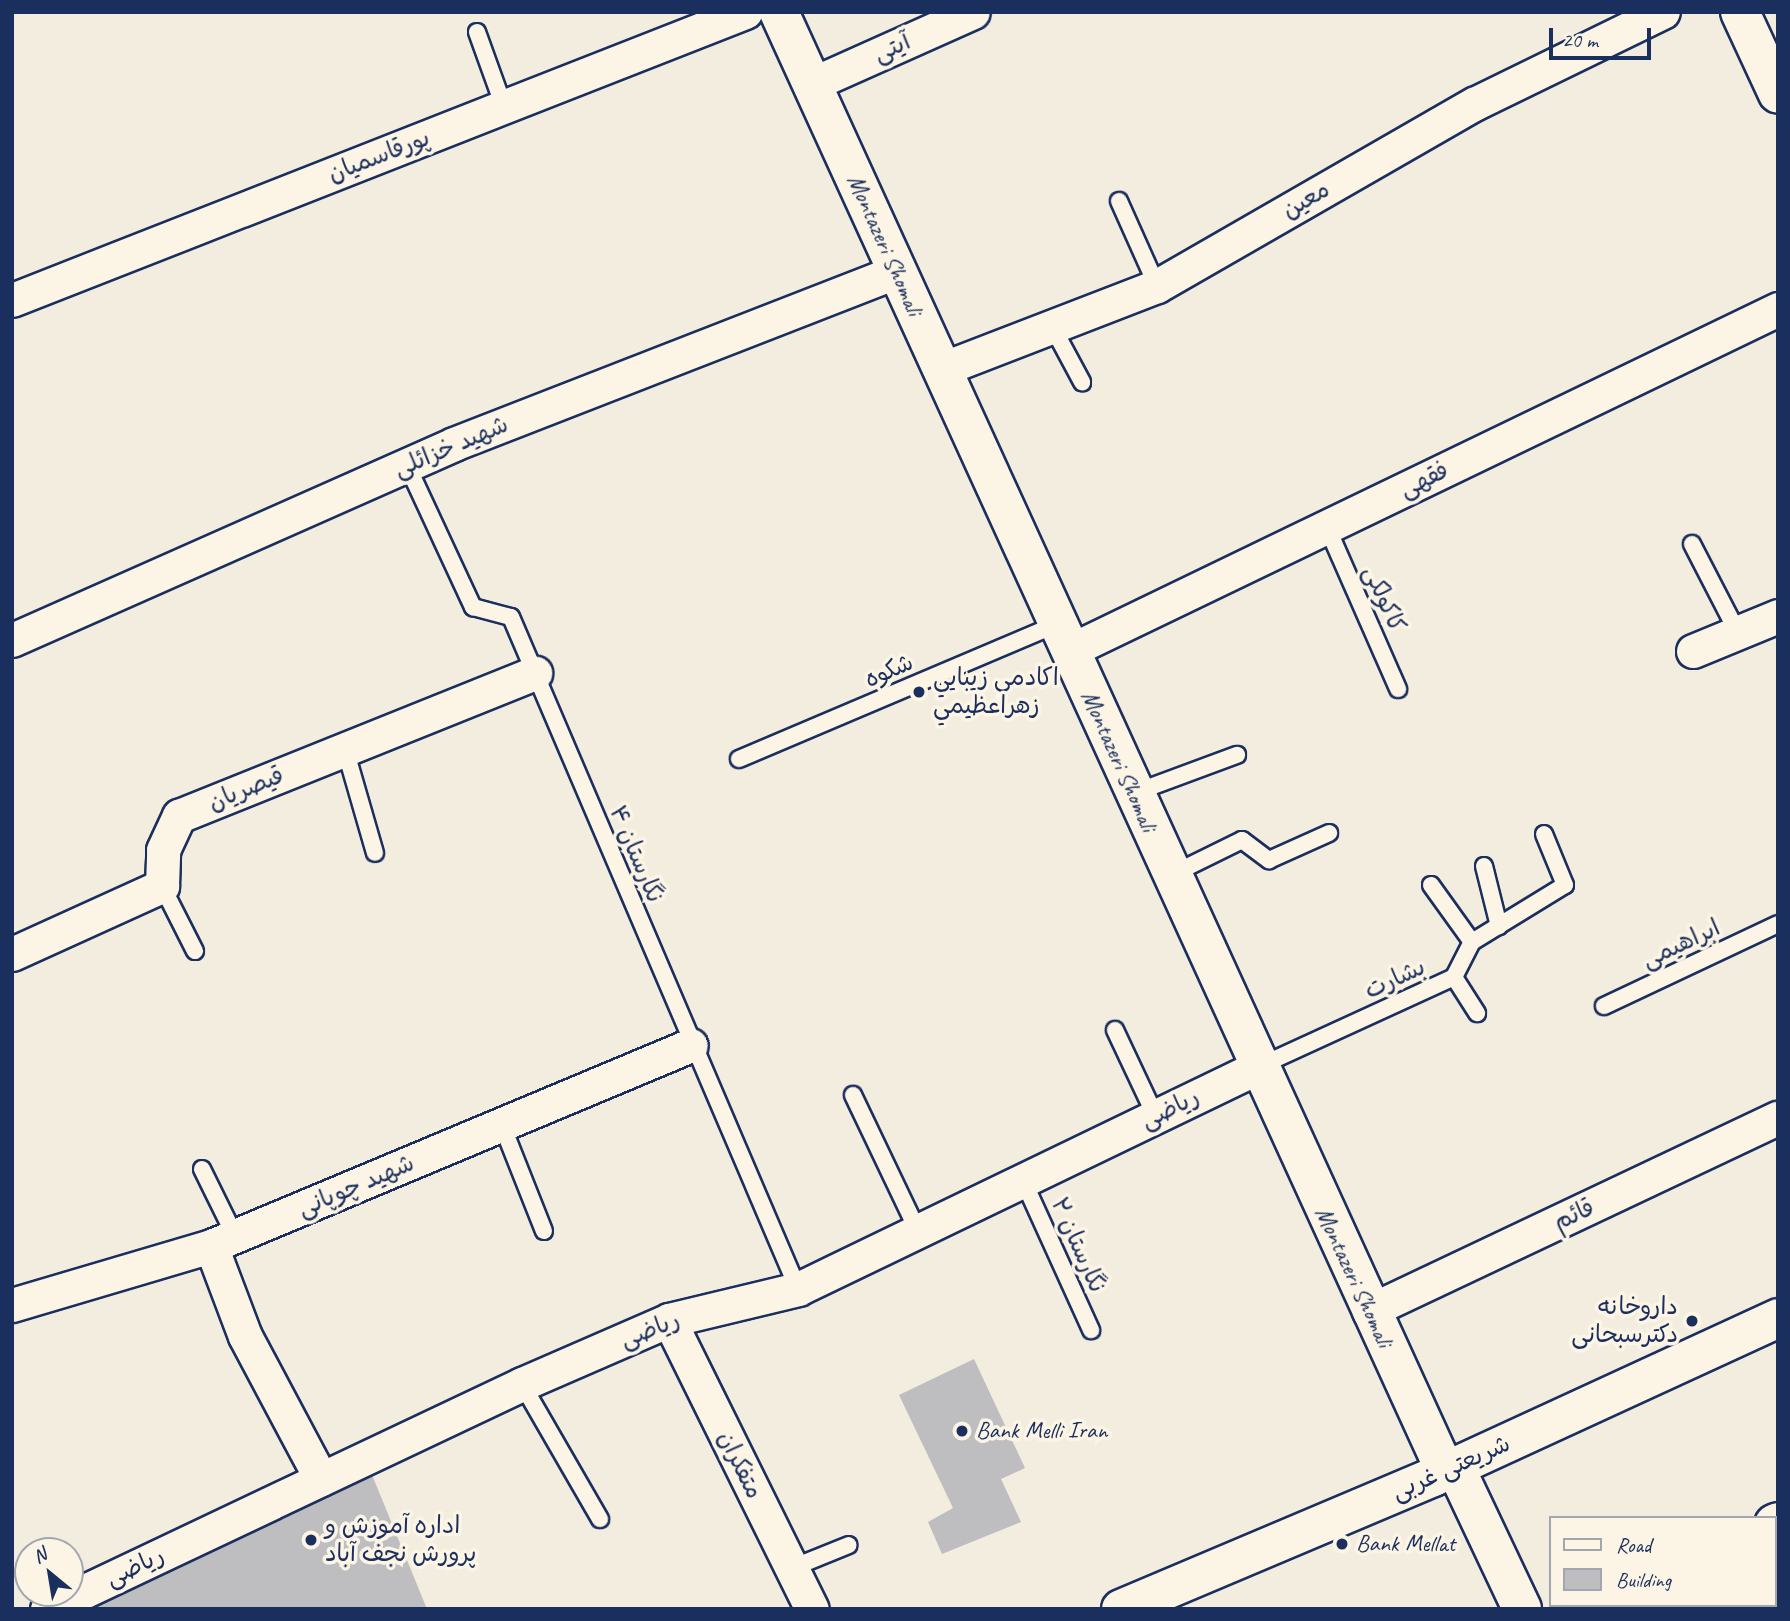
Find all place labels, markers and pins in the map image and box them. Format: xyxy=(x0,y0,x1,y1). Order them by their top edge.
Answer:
place label: اكادمي زيبايي زهراعظيمي xyxy=(933,664,1059,720)
marker: اكادمي زيبايي زهراعظيمي xyxy=(911,684,927,700)
place label: داروخانه دکترسبحانی xyxy=(1571,1293,1678,1349)
marker: داروخانه دکترسبحانی xyxy=(1684,1313,1700,1329)
place label: Bank Melli Iran xyxy=(976,1417,1107,1445)
marker: Bank Melli Iran xyxy=(954,1423,970,1439)
place label: اداره آموزش و پرورش نجف آباد xyxy=(325,1512,477,1568)
place label: Bank Mellat xyxy=(1356,1530,1455,1558)
marker: اداره آموزش و پرورش نجف آباد xyxy=(303,1532,319,1548)
marker: Bank Mellat xyxy=(1334,1536,1350,1552)

